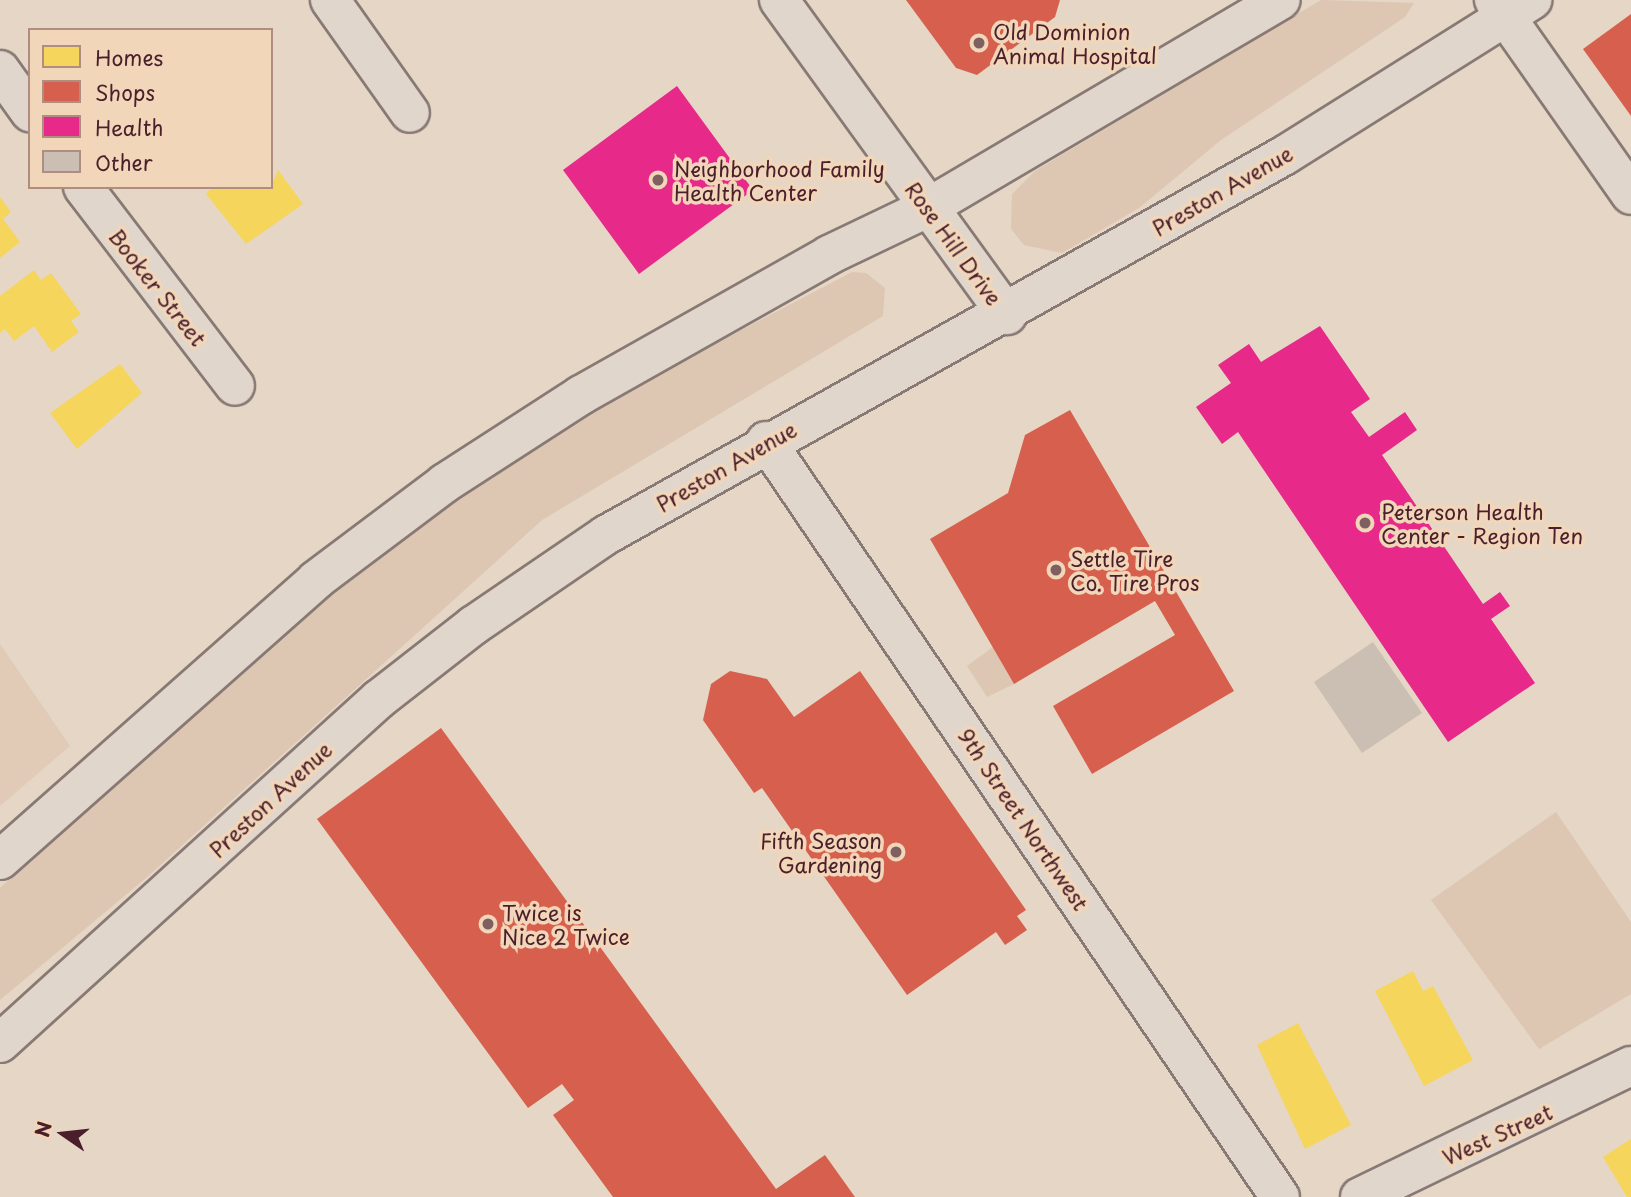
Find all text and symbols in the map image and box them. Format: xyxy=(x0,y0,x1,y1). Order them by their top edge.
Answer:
place label: Old Dominion Animal Hospital xyxy=(993,18,1157,68)
legend xyxy=(28,28,273,189)
marker: Old Dominion Animal Hospital xyxy=(971,35,987,51)
text: Homes xyxy=(95,41,163,73)
text: Shops xyxy=(95,76,155,108)
text: Health xyxy=(95,111,163,143)
street label: Preston Avenue xyxy=(1148,140,1296,240)
text: Other xyxy=(95,146,153,178)
place label: Neighborhood Family Health Center xyxy=(674,155,886,205)
marker: Neighborhood Family Health Center xyxy=(648,170,668,190)
street label: Rose Hill Drive xyxy=(901,176,1007,310)
street label: Booker Street xyxy=(105,224,211,350)
street label: Preston Avenue xyxy=(652,416,800,516)
place label: Peterson Health Center - Region Ten xyxy=(1381,498,1584,548)
marker: Peterson Health Center - Region Ten xyxy=(1355,513,1375,533)
place label: Settle Tire Co. Tire Pros xyxy=(1070,545,1200,595)
marker: Settle Tire Co. Tire Pros xyxy=(1048,562,1064,578)
street label: 9th Street Northwest xyxy=(954,723,1094,915)
street label: Preston Avenue xyxy=(205,737,335,861)
place label: Fifth Season Gardening xyxy=(757,827,882,877)
marker: Fifth Season Gardening xyxy=(888,844,904,860)
place label: Twice is Nice 2 Twice xyxy=(502,899,632,949)
marker: Twice is Nice 2 Twice xyxy=(480,916,496,932)
street label: West Street xyxy=(1438,1098,1556,1170)
north arrow xyxy=(28,1099,98,1169)
text: N xyxy=(27,1118,58,1140)

